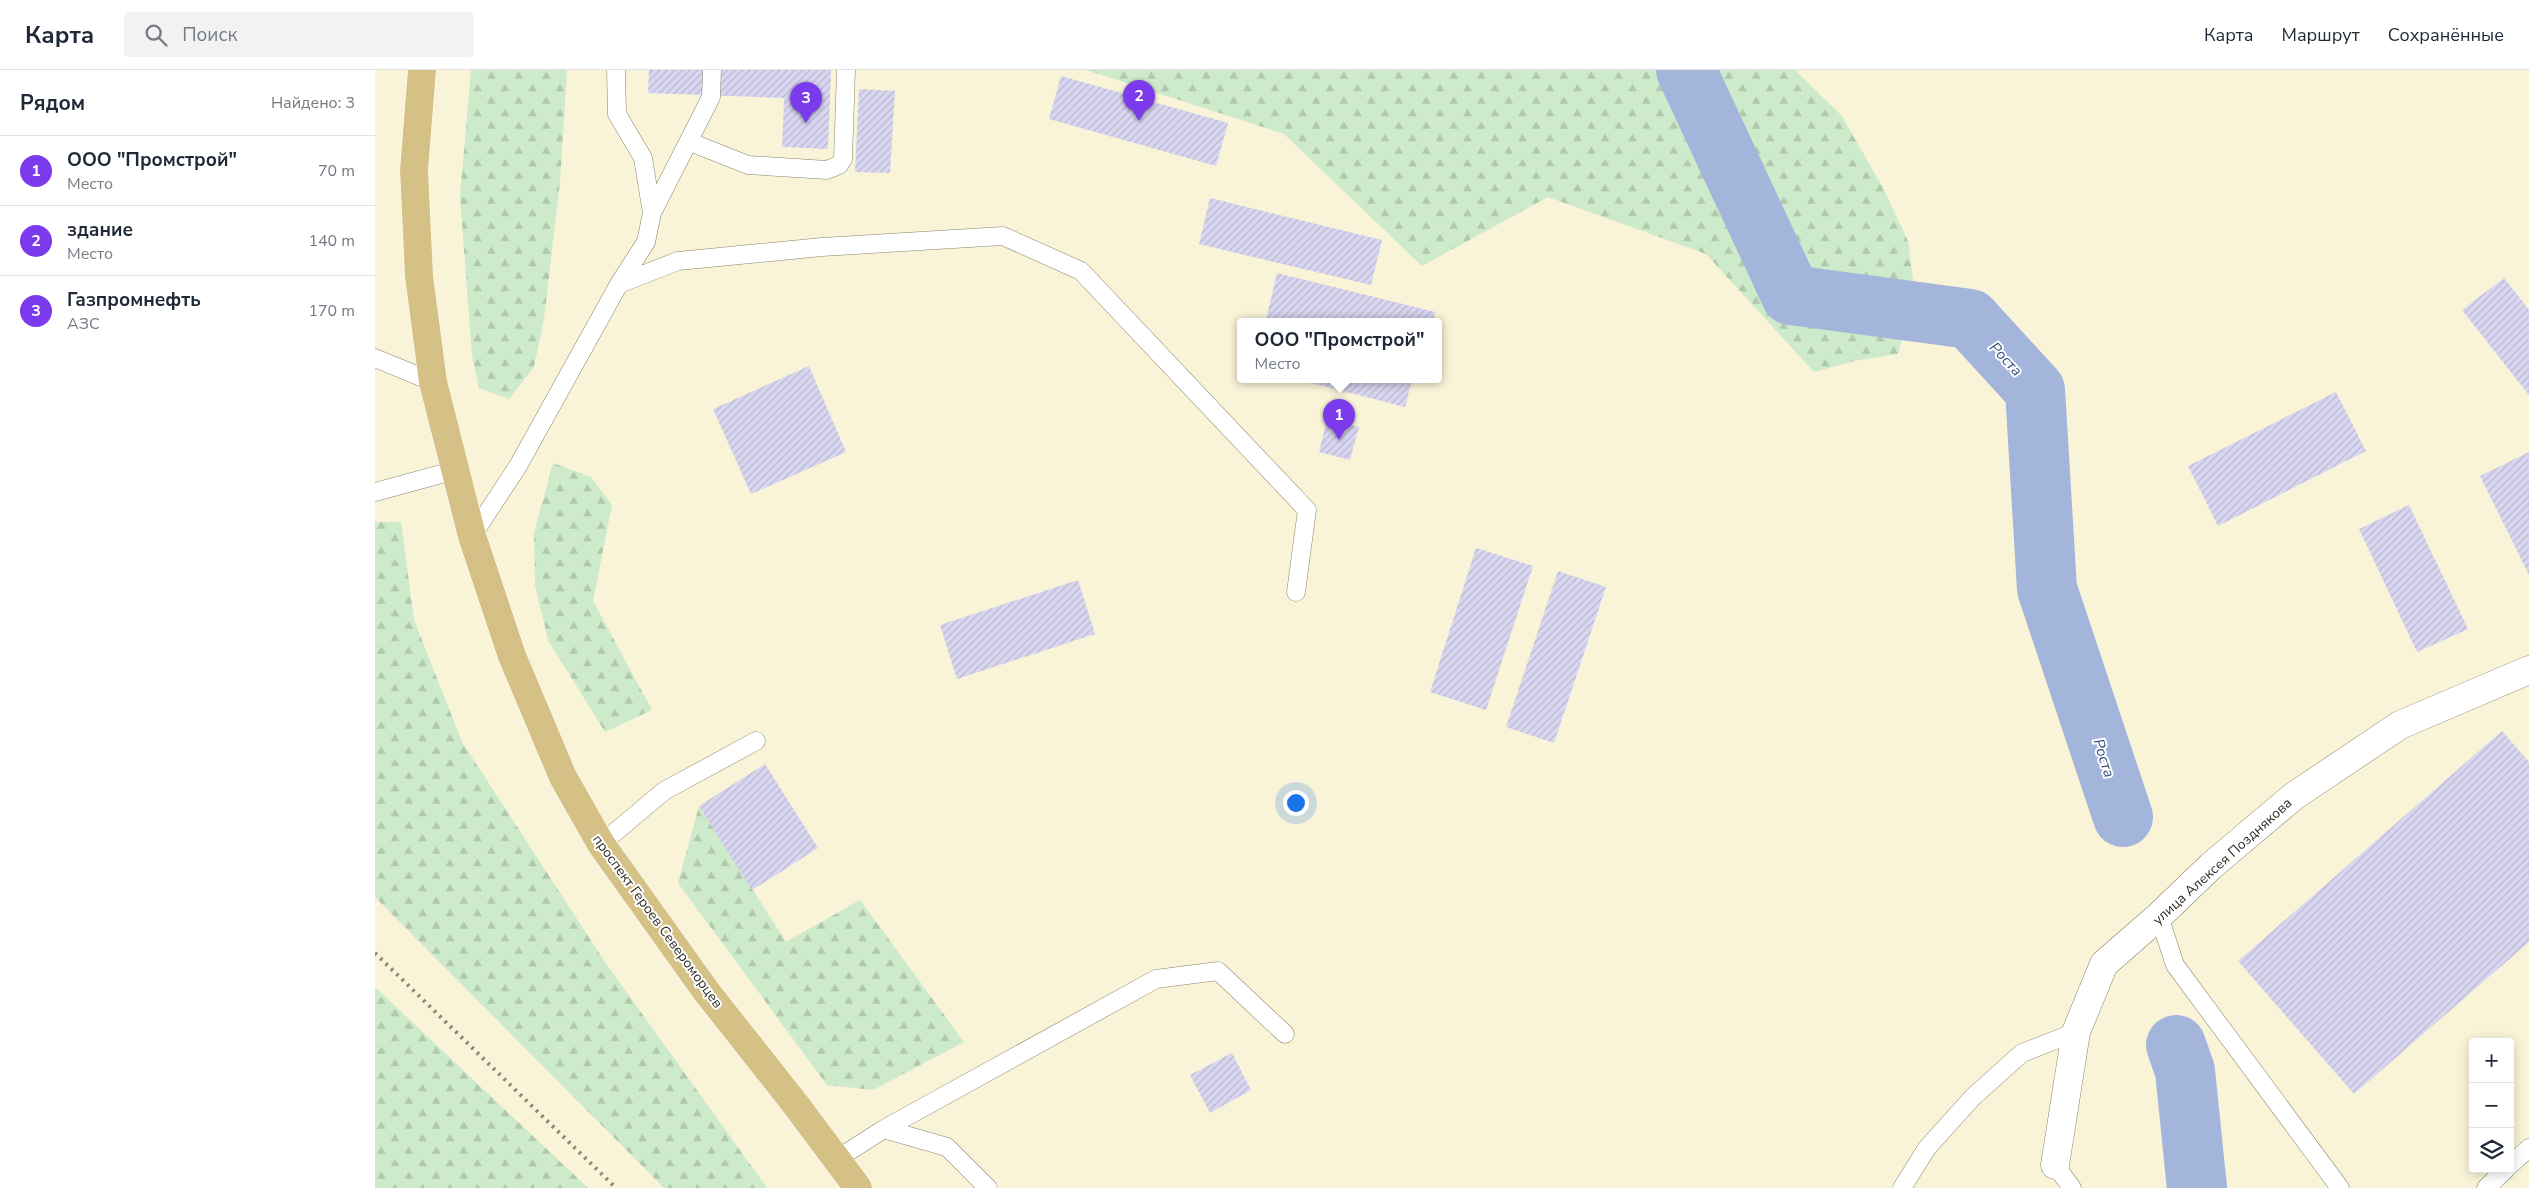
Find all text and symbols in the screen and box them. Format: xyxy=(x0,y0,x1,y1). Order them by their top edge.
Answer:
search box xyxy=(124,12,474,57)
text: Карта xyxy=(25,19,94,51)
icon: search xyxy=(142,21,170,49)
text: Поиск xyxy=(182,22,237,48)
text: Карта xyxy=(2204,23,2254,47)
text: Маршрут xyxy=(2282,23,2360,47)
text: Сохранённые xyxy=(2388,23,2504,47)
pin: 2 xyxy=(1123,80,1155,121)
pin: 3 xyxy=(790,82,822,123)
text: Рядом xyxy=(20,89,85,117)
text: Найдено: 3 xyxy=(271,92,355,114)
text: ООО "Промстрой" xyxy=(67,147,237,173)
text: 1 xyxy=(31,160,41,182)
text: 70 m xyxy=(318,160,355,182)
text: Место xyxy=(67,173,113,195)
text: здание xyxy=(67,217,133,243)
text: 2 xyxy=(31,230,41,252)
text: 140 m xyxy=(308,230,355,252)
text: Место xyxy=(67,243,113,265)
text: Газпромнефть xyxy=(67,287,201,313)
text: 3 xyxy=(31,300,41,322)
text: 170 m xyxy=(308,300,355,322)
text: АЗС xyxy=(67,313,100,335)
popup xyxy=(1237,318,1442,383)
text: ООО "Промстрой" xyxy=(1255,327,1424,353)
water label: Роста xyxy=(1985,338,2027,380)
text: Место xyxy=(1255,353,1301,375)
pin: 1 xyxy=(1323,399,1355,440)
water label: Роста xyxy=(2088,736,2120,780)
your location xyxy=(1283,790,1309,816)
street label: улица Алексея Позднякова xyxy=(2149,794,2296,929)
street label: проспект Героев Североморцев xyxy=(588,831,727,1012)
map controls xyxy=(2469,1038,2514,1173)
button: + xyxy=(2469,1038,2514,1083)
button: − xyxy=(2469,1083,2514,1128)
button: layers xyxy=(2469,1128,2514,1173)

